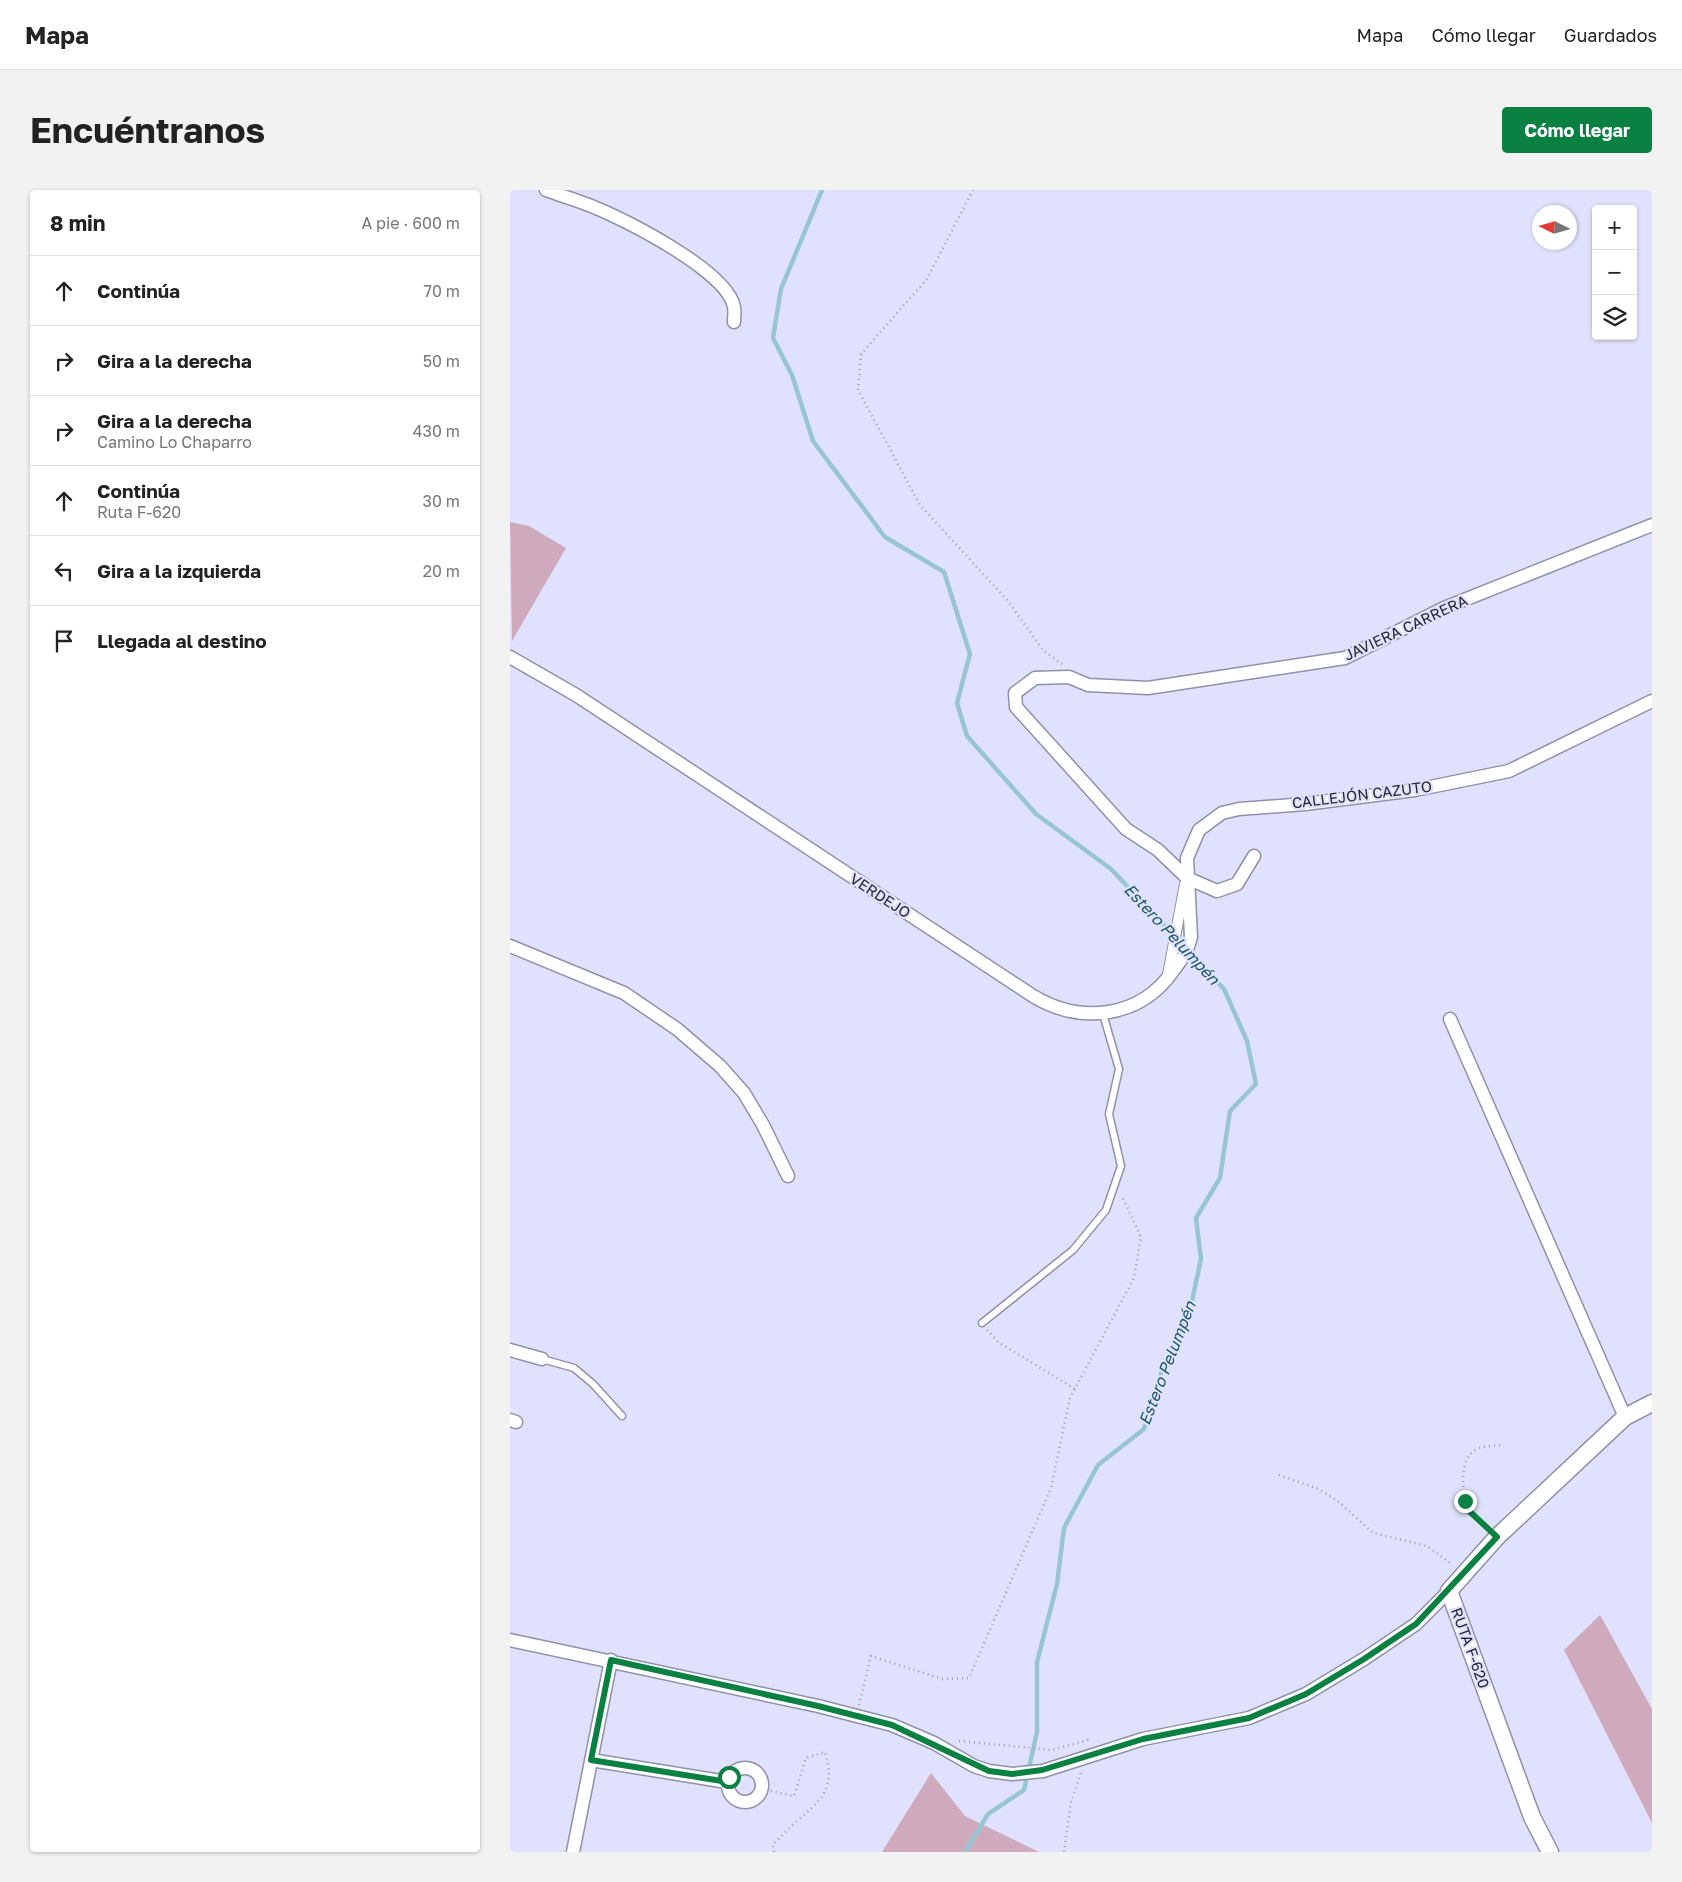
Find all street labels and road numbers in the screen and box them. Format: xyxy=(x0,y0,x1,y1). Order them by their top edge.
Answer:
street label: JAVIERA CARRERA xyxy=(1341,591,1470,664)
street label: CALLEJÓN CAZUTO xyxy=(1291,776,1433,812)
street label: VERDEJO xyxy=(847,869,914,921)
street label: RUTA F-620 xyxy=(1448,1605,1494,1690)

